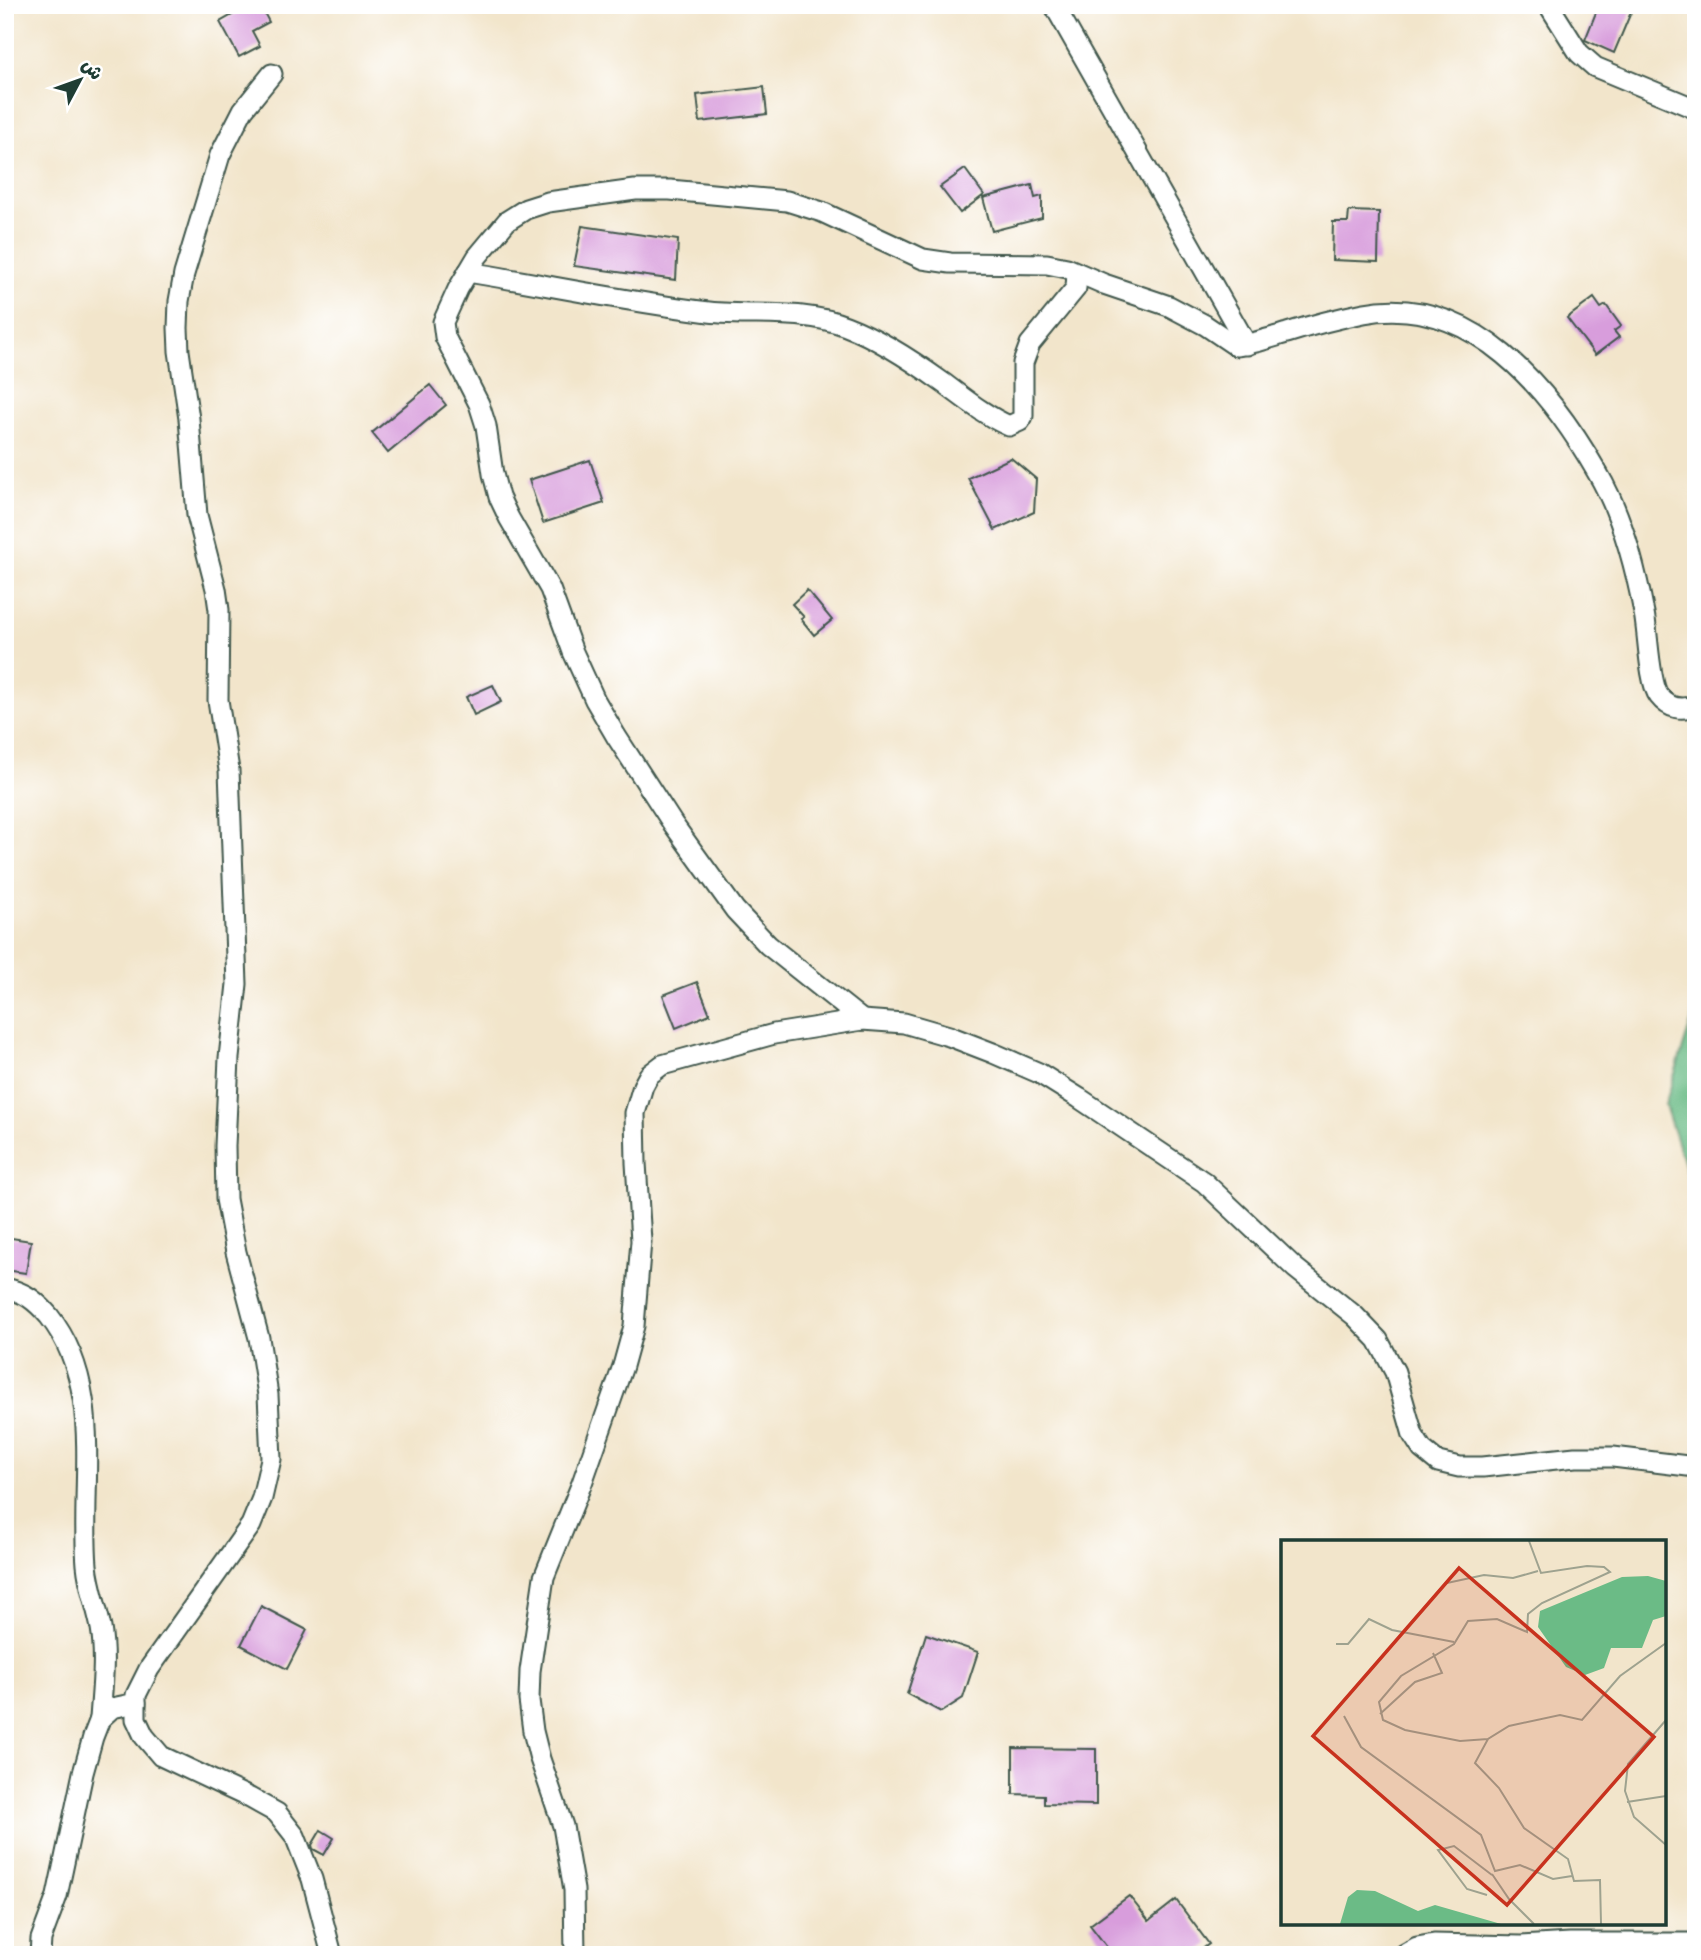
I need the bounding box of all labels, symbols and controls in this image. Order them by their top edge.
north arrow [46,46,116,116]
text: ش [76,53,109,85]
inset map [1281,1540,1666,1925]

